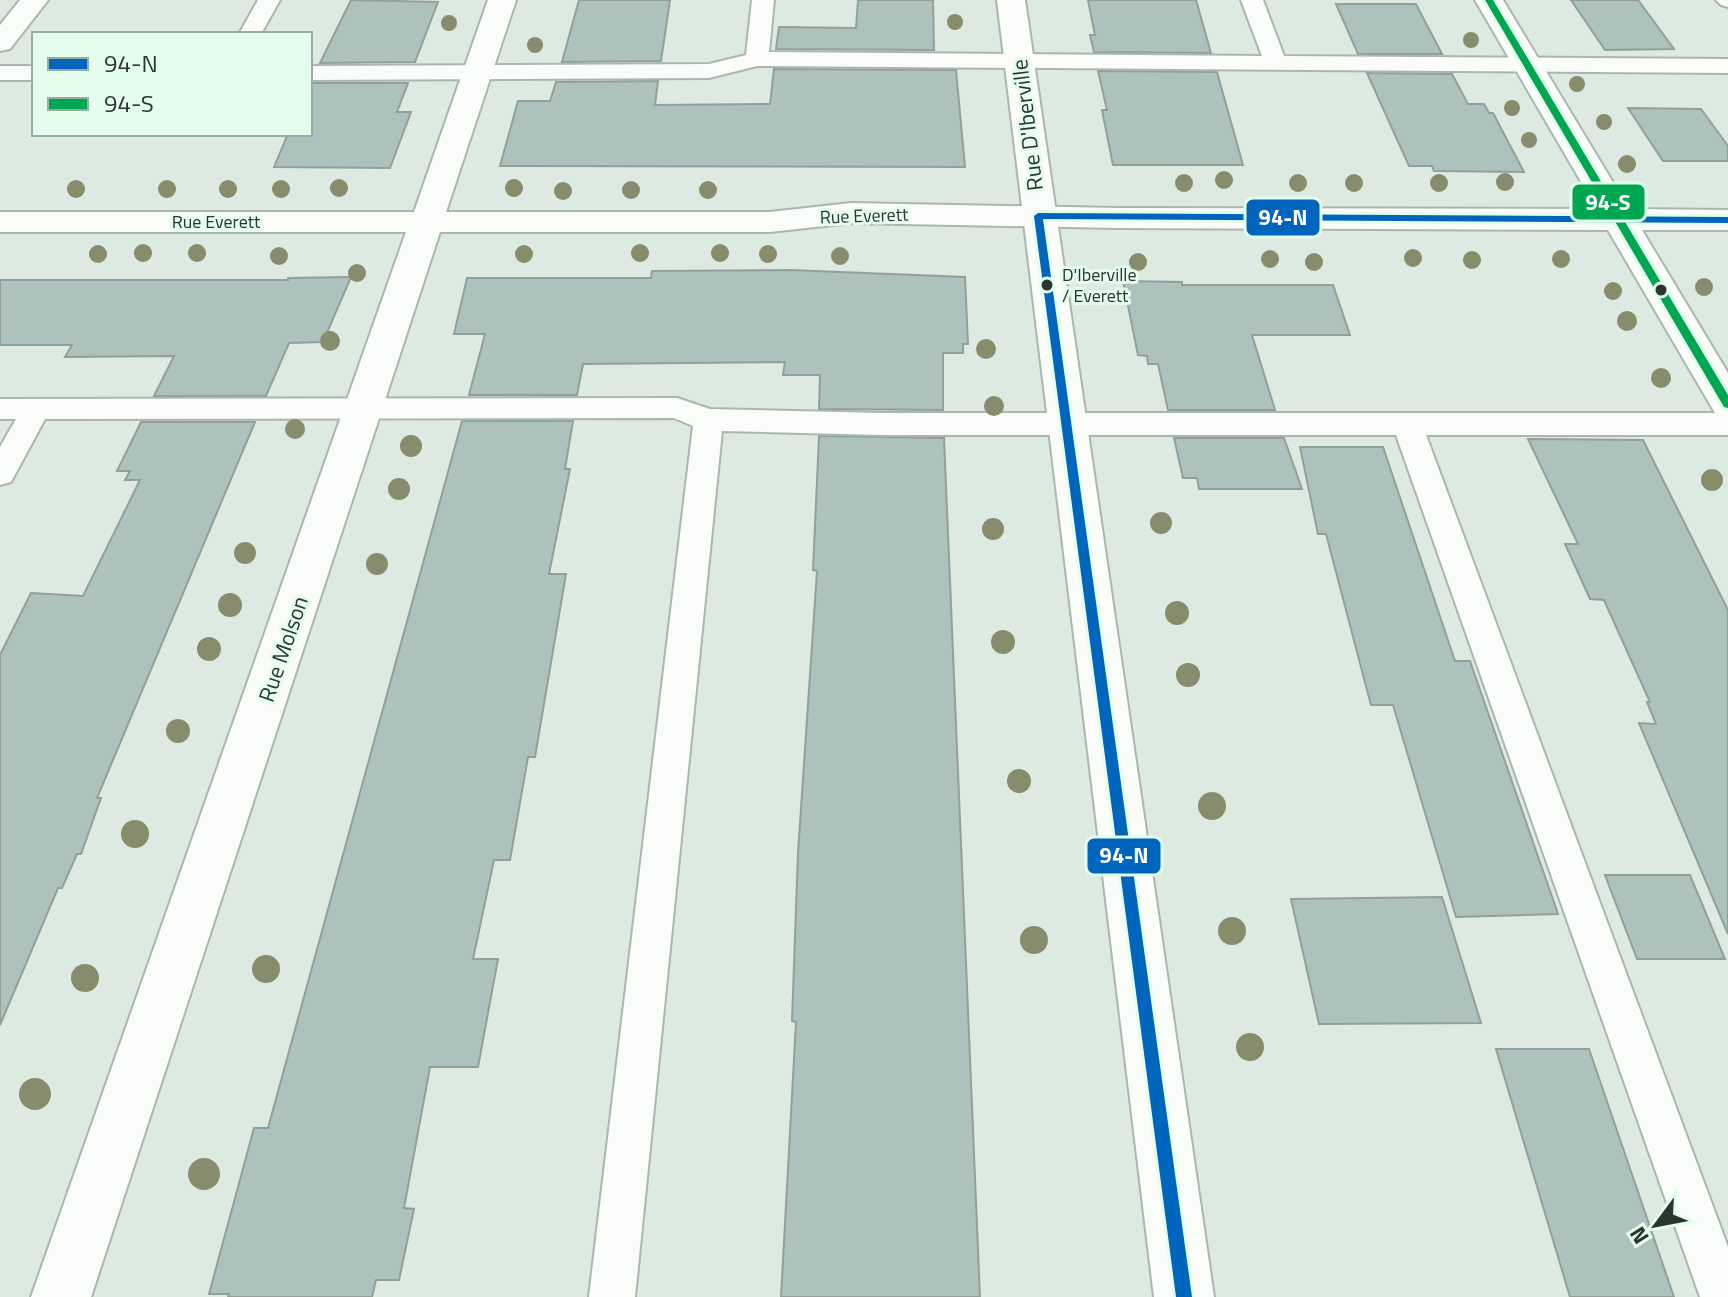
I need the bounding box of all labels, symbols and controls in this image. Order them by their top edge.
legend [32,32,312,136]
text: 94-N [104,45,158,81]
street label: Rue D'Iberville [1002,57,1052,193]
text: 94-S [104,85,154,121]
line badge: 94-S [1571,183,1646,221]
text: 94-S [1585,185,1631,219]
line badge: 94-N [1245,198,1321,237]
street label: Rue Everett [819,200,909,231]
text: 94-N [1259,200,1307,234]
street label: Rue Everett [172,208,261,235]
place label: D'Iberville / Everett [1062,261,1137,309]
marker: D'Iberville / Everett [1039,277,1055,293]
unlabelled marker [1653,282,1669,298]
street label: Rue Molson [249,592,317,706]
line badge: 94-N [1086,837,1162,875]
text: 94-N [1100,838,1148,872]
north arrow [1616,1185,1696,1265]
text: N [1621,1220,1657,1251]

